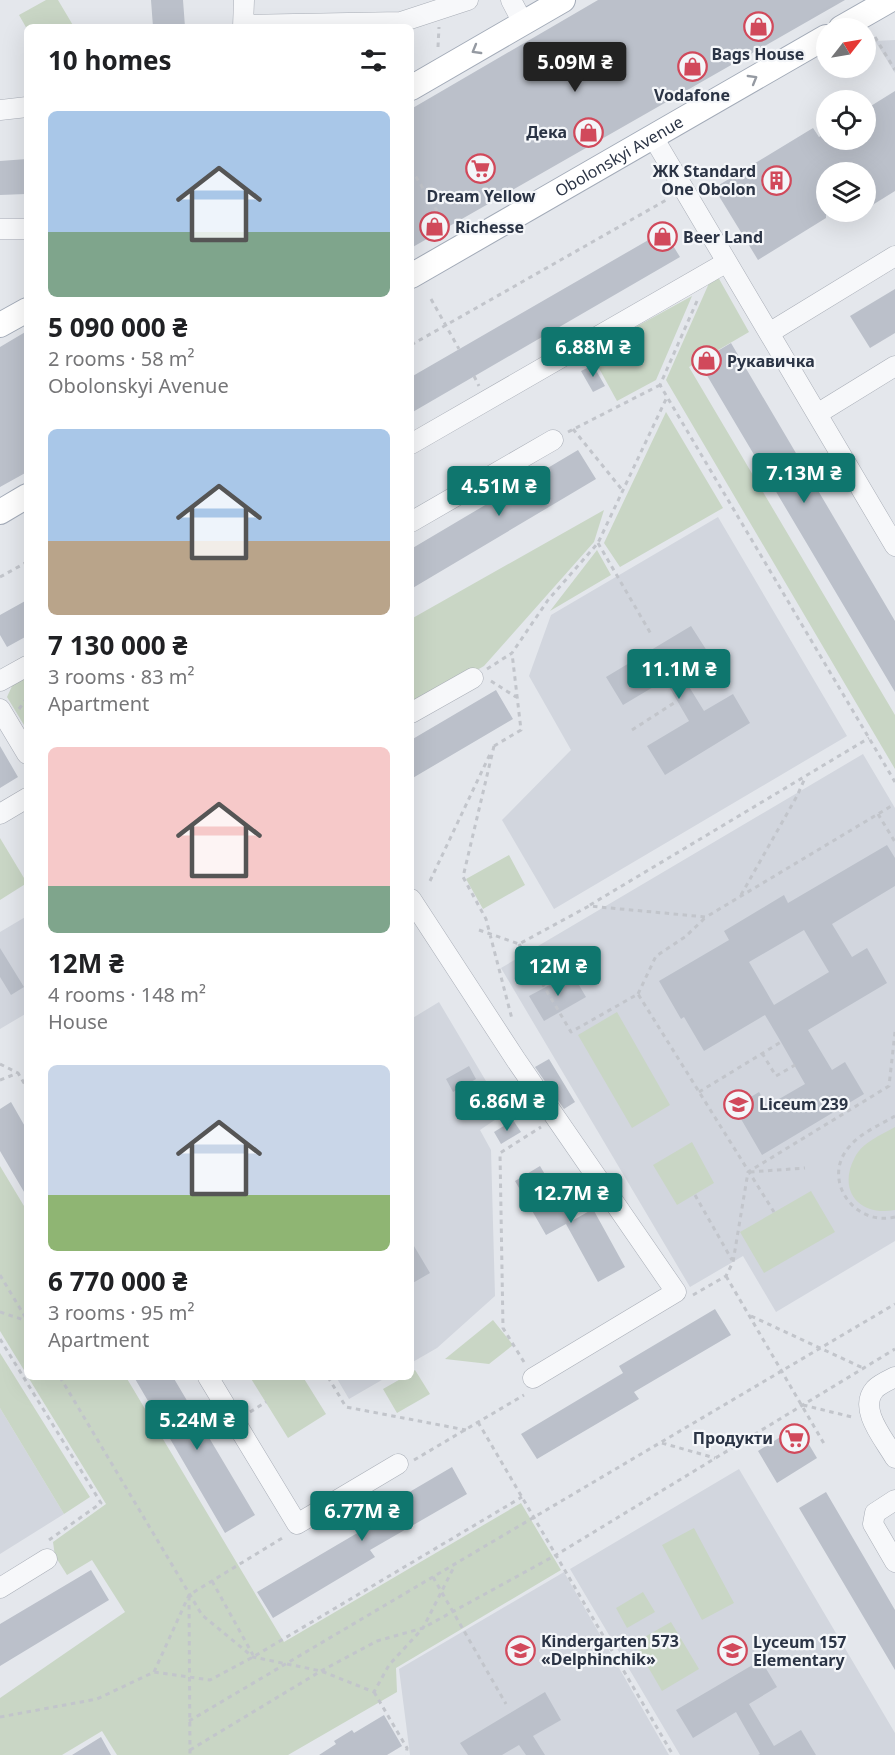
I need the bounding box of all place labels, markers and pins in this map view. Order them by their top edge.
shop icon: Bags House [742,10,774,42]
pin: 5.09M ₴ [520,42,630,93]
place label: Bags House [712,43,804,65]
shop icon: Vodafone [676,51,708,83]
place label: Vodafone [654,84,730,106]
shop icon: Дека [572,116,604,148]
place label: Дека [526,121,567,143]
supermarket icon: Dream Yellow [465,152,497,184]
place label: ЖК Standard One Obolon [652,160,756,200]
building icon: ЖК Standard One Obolon [761,164,793,196]
place label: Dream Yellow [426,185,536,207]
shop icon: Richesse [418,211,450,243]
place label: Richesse [455,216,524,238]
shop icon: Beer Land [646,221,678,253]
place label: Beer Land [683,226,763,248]
pin: 6.88M ₴ [538,327,648,378]
shop icon: Рукавичка [690,345,722,377]
place label: Рукавичка [727,350,815,372]
pin: 7.13M ₴ [749,453,859,504]
pin: 4.51M ₴ [444,466,554,517]
pin: 11.1M ₴ [624,649,734,700]
pin: 12M ₴ [516,946,600,997]
pin: 6.86M ₴ [452,1081,562,1132]
school or university icon: Liceum 239 [722,1088,754,1120]
place label: Liceum 239 [759,1093,848,1115]
pin: 12.7M ₴ [516,1173,626,1224]
pin: 5.24M ₴ [142,1400,252,1451]
supermarket icon: Продукти [778,1422,810,1454]
place label: Продукти [693,1427,773,1449]
pin: 6.77M ₴ [307,1491,417,1542]
place label: Kindergarten 573 «Delphinchik» [541,1630,679,1670]
place label: Lyceum 157 Elementary [753,1631,847,1671]
school or university icon: Kindergarten 573 «Delphinchik» [504,1634,536,1666]
school or university icon: Lyceum 157 Elementary [716,1635,748,1667]

